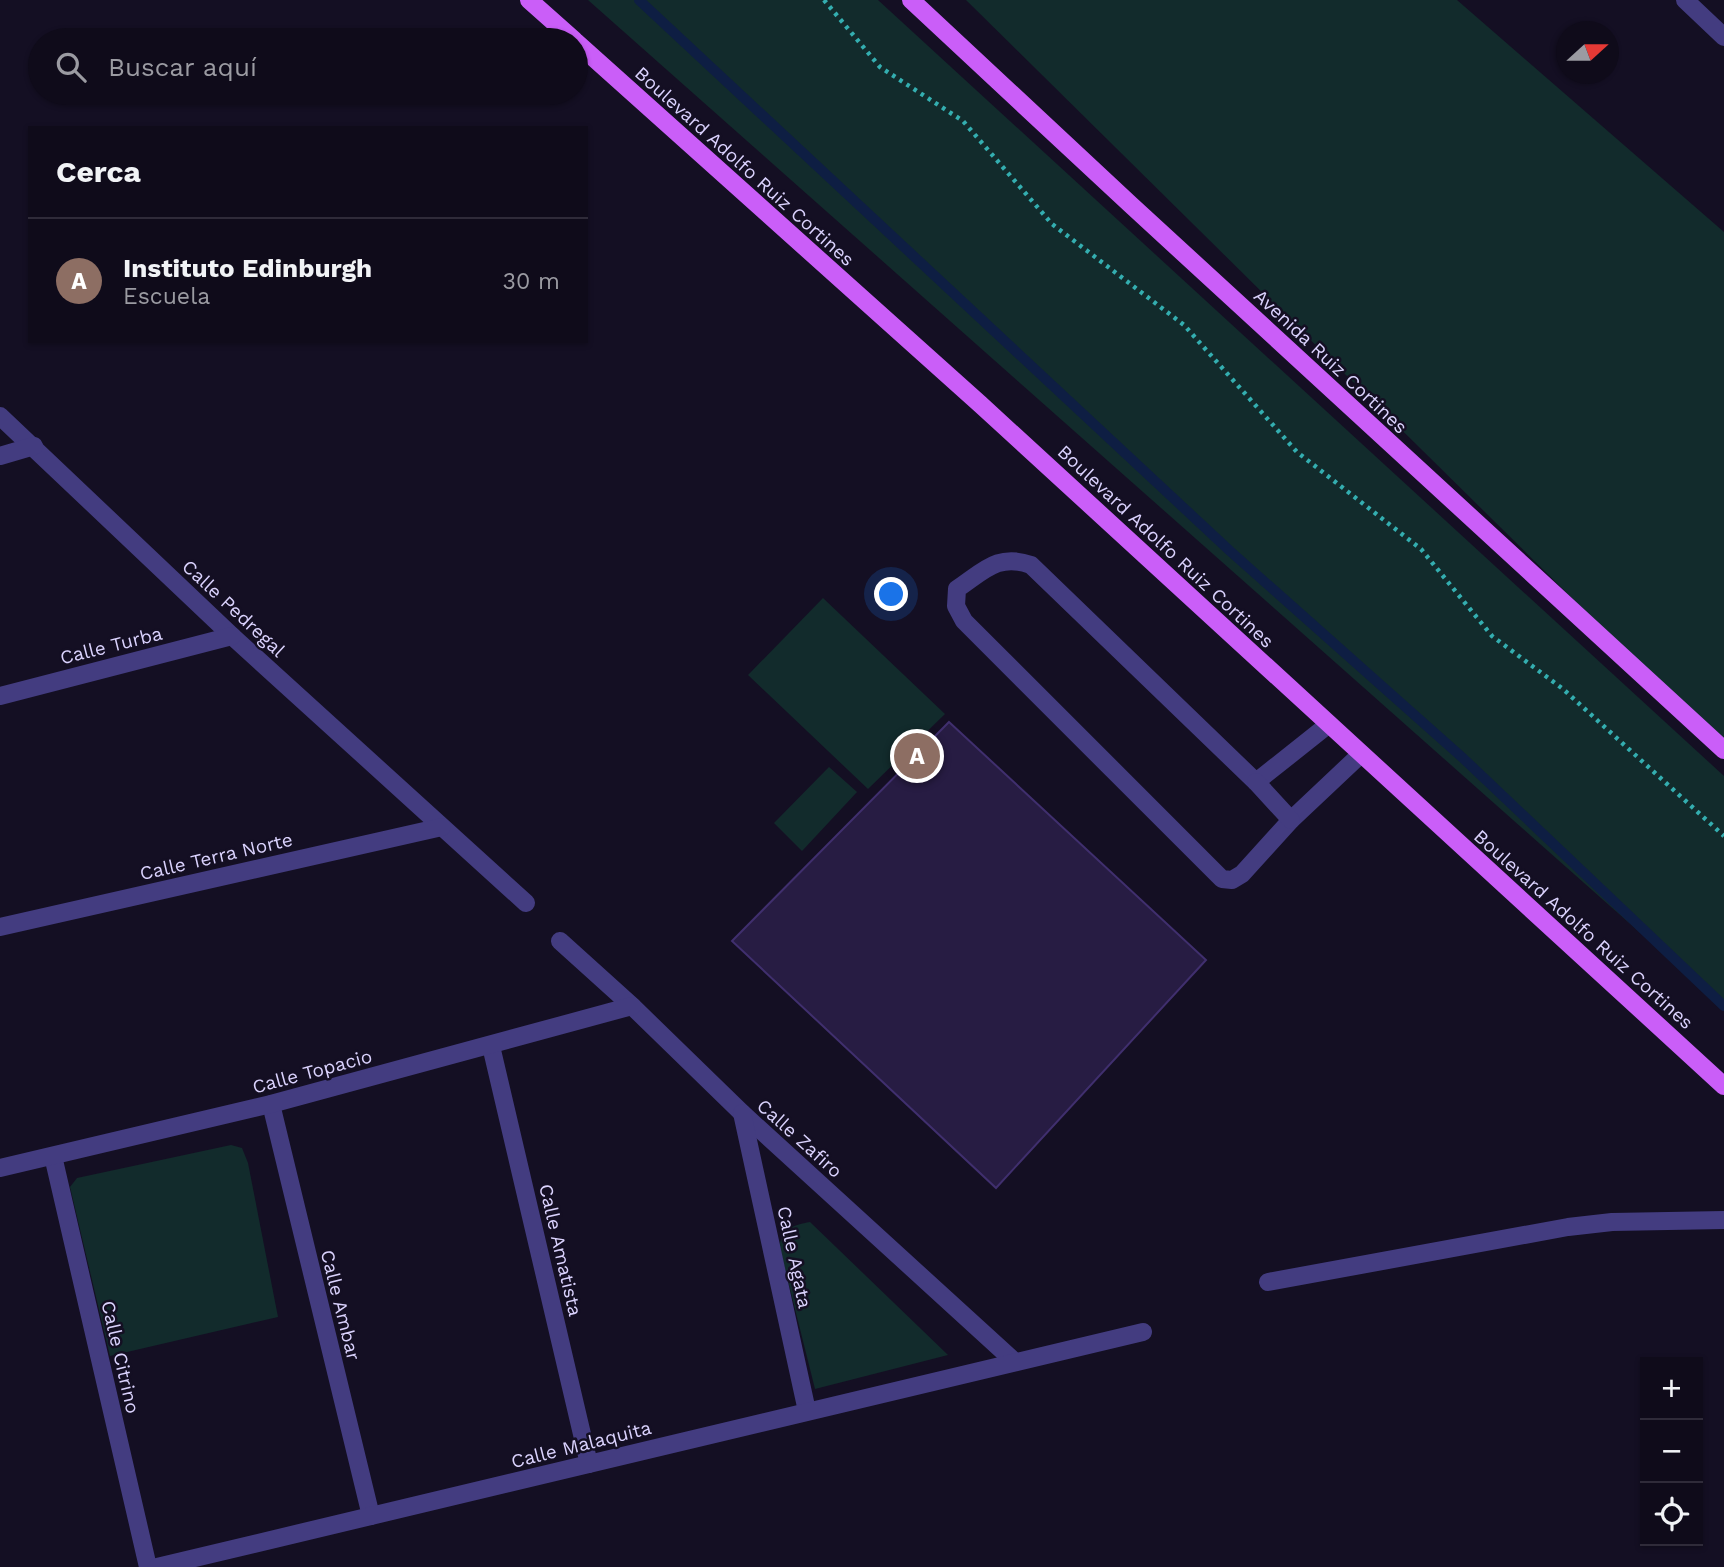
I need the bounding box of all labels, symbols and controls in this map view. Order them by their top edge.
north arrow [1556,21,1619,84]
search box [28,28,588,105]
icon: search [52,48,90,86]
text: Buscar aquí [108,52,257,82]
street label: Boulevard Adolfo Ruiz Cortines [630,62,859,271]
text: Cerca [56,154,141,189]
text: Instituto Edinburgh [123,253,372,283]
text: A [71,268,87,295]
text: 30 m [503,268,560,295]
text: Escuela [123,283,210,310]
street label: Avenida Ruiz Cortines [1249,284,1412,438]
street label: Boulevard Adolfo Ruiz Cortines [1053,440,1279,653]
street label: Calle Pedregal [177,555,290,662]
your location [874,577,908,611]
street label: Calle Turba [58,622,165,669]
pin: A [894,730,940,782]
street label: Boulevard Adolfo Ruiz Cortines [1469,825,1698,1034]
street label: Calle Terra Norte [138,828,295,885]
street label: Calle Topacio [250,1044,374,1098]
street label: Calle Zafiro [752,1094,847,1183]
street label: Calle Amatista [534,1182,587,1319]
street label: Calle Agata [772,1204,817,1311]
street label: Calle Ambar [316,1247,365,1363]
street label: Calle Citrino [96,1299,145,1416]
map controls [1640,1357,1703,1546]
button: + [1640,1357,1703,1420]
street label: Calle Malaquita [509,1416,654,1473]
button: − [1640,1420,1703,1483]
button: locate [1640,1483,1703,1546]

